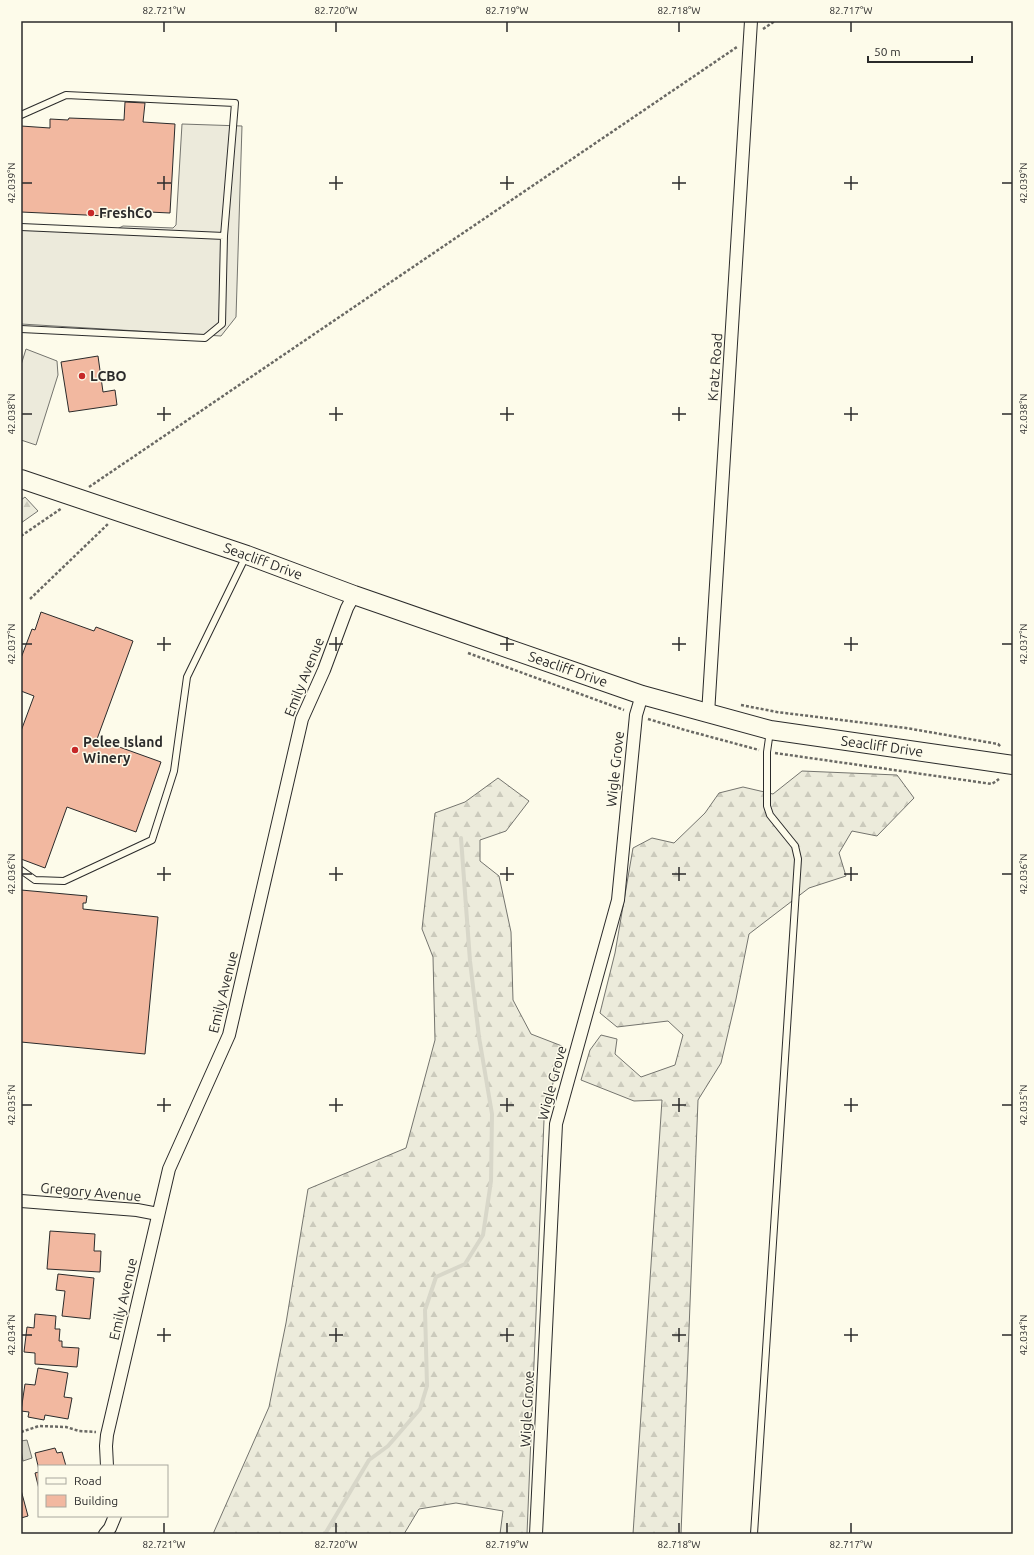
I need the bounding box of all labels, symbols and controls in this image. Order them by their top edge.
text: 82.721°W [142,5,186,16]
text: 82.720°W [314,5,358,16]
text: 82.719°W [485,5,529,16]
text: 82.718°W [657,5,701,16]
text: 82.717°W [829,5,873,16]
scale bar [868,38,972,64]
text: 50 m [874,45,901,58]
text: 42.039°N [6,162,17,204]
text: 42.039°N [1018,162,1029,204]
place label: FreshCo [99,205,152,221]
marker: FreshCo [86,208,96,218]
street label: Kratz Road [705,332,725,402]
place label: LCBO [90,368,127,384]
marker: LCBO [77,371,87,381]
text: 42.038°N [6,393,17,435]
text: 42.038°N [1018,393,1029,435]
street label: Seacliff Drive [221,539,305,583]
text: 42.037°N [6,623,17,665]
text: 42.037°N [1018,623,1029,665]
street label: Emily Avenue [281,635,327,719]
street label: Seacliff Drive [526,648,610,690]
street label: Wigle Grove [603,730,627,808]
street label: Seacliff Drive [840,732,924,760]
place label: Pelee Island Winery [83,734,163,766]
marker: Pelee Island Winery [70,745,80,755]
text: 42.036°N [6,853,17,895]
text: 42.036°N [1018,853,1029,895]
street label: Emily Avenue [205,949,241,1035]
street label: Wigle Grove [534,1044,570,1122]
text: 42.035°N [6,1084,17,1126]
text: 42.035°N [1018,1084,1029,1126]
street label: Gregory Avenue [40,1180,142,1204]
street label: Emily Avenue [106,1256,140,1342]
text: 42.034°N [6,1314,17,1356]
text: 42.034°N [1018,1314,1029,1356]
street label: Wigle Grove [517,1370,537,1448]
legend [38,1465,168,1517]
text: Road [74,1474,102,1487]
text: Building [74,1494,118,1507]
text: 82.721°W [142,1539,186,1550]
text: 82.720°W [314,1539,358,1550]
text: 82.719°W [485,1539,529,1550]
text: 82.718°W [657,1539,701,1550]
text: 82.717°W [829,1539,873,1550]

